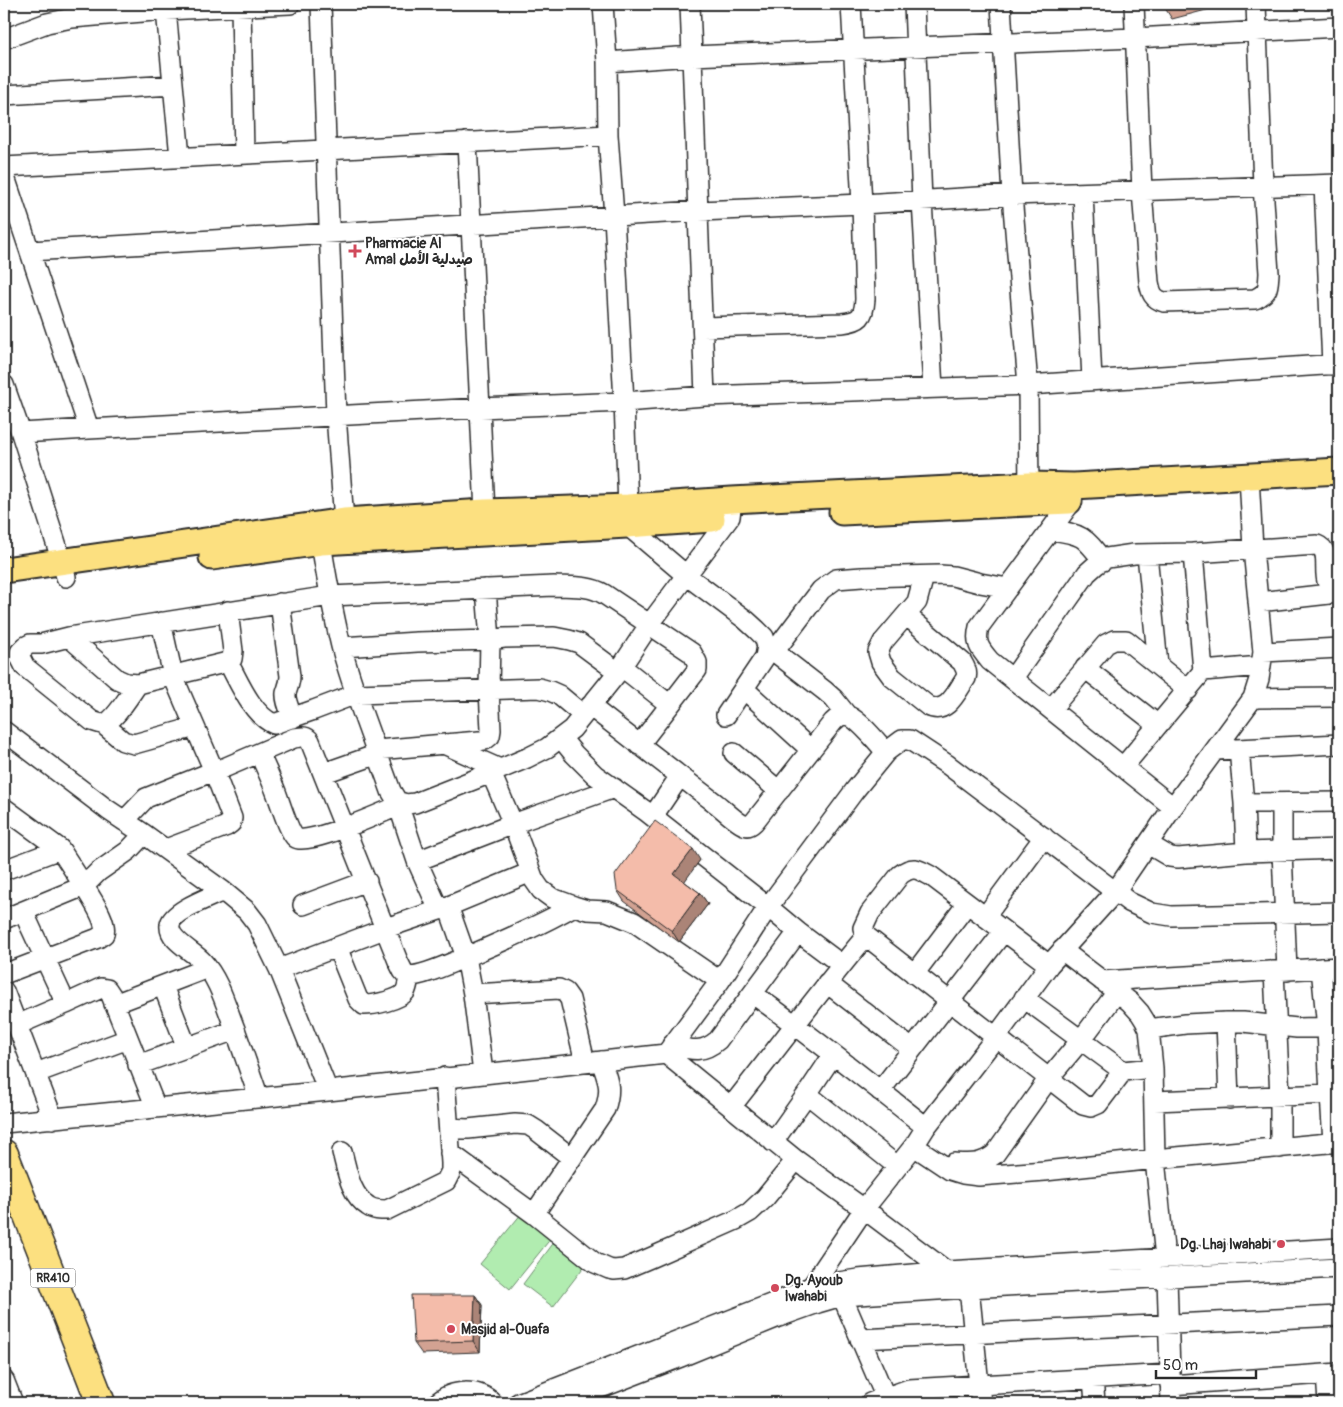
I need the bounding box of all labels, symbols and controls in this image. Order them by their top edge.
place label: Pharmacie Al Amal صيدلية الأمل [365,235,473,268]
marker: Pharmacie Al Amal صيدلية الأمل [349,245,361,257]
place label: Dg. Lhaj lwahabi [1180,1236,1272,1253]
marker: Dg. Lhaj lwahabi [1275,1238,1287,1250]
road number: RR410 [30,1268,76,1288]
place label: Dg. Ayoub lwahabi [785,1272,843,1305]
marker: Dg. Ayoub lwahabi [769,1282,781,1294]
place label: Masjid al-Ouafa [461,1321,550,1338]
marker: Masjid al-Ouafa [445,1323,457,1335]
scale bar [1156,1347,1256,1379]
text: 50 m [1163,1356,1198,1375]

